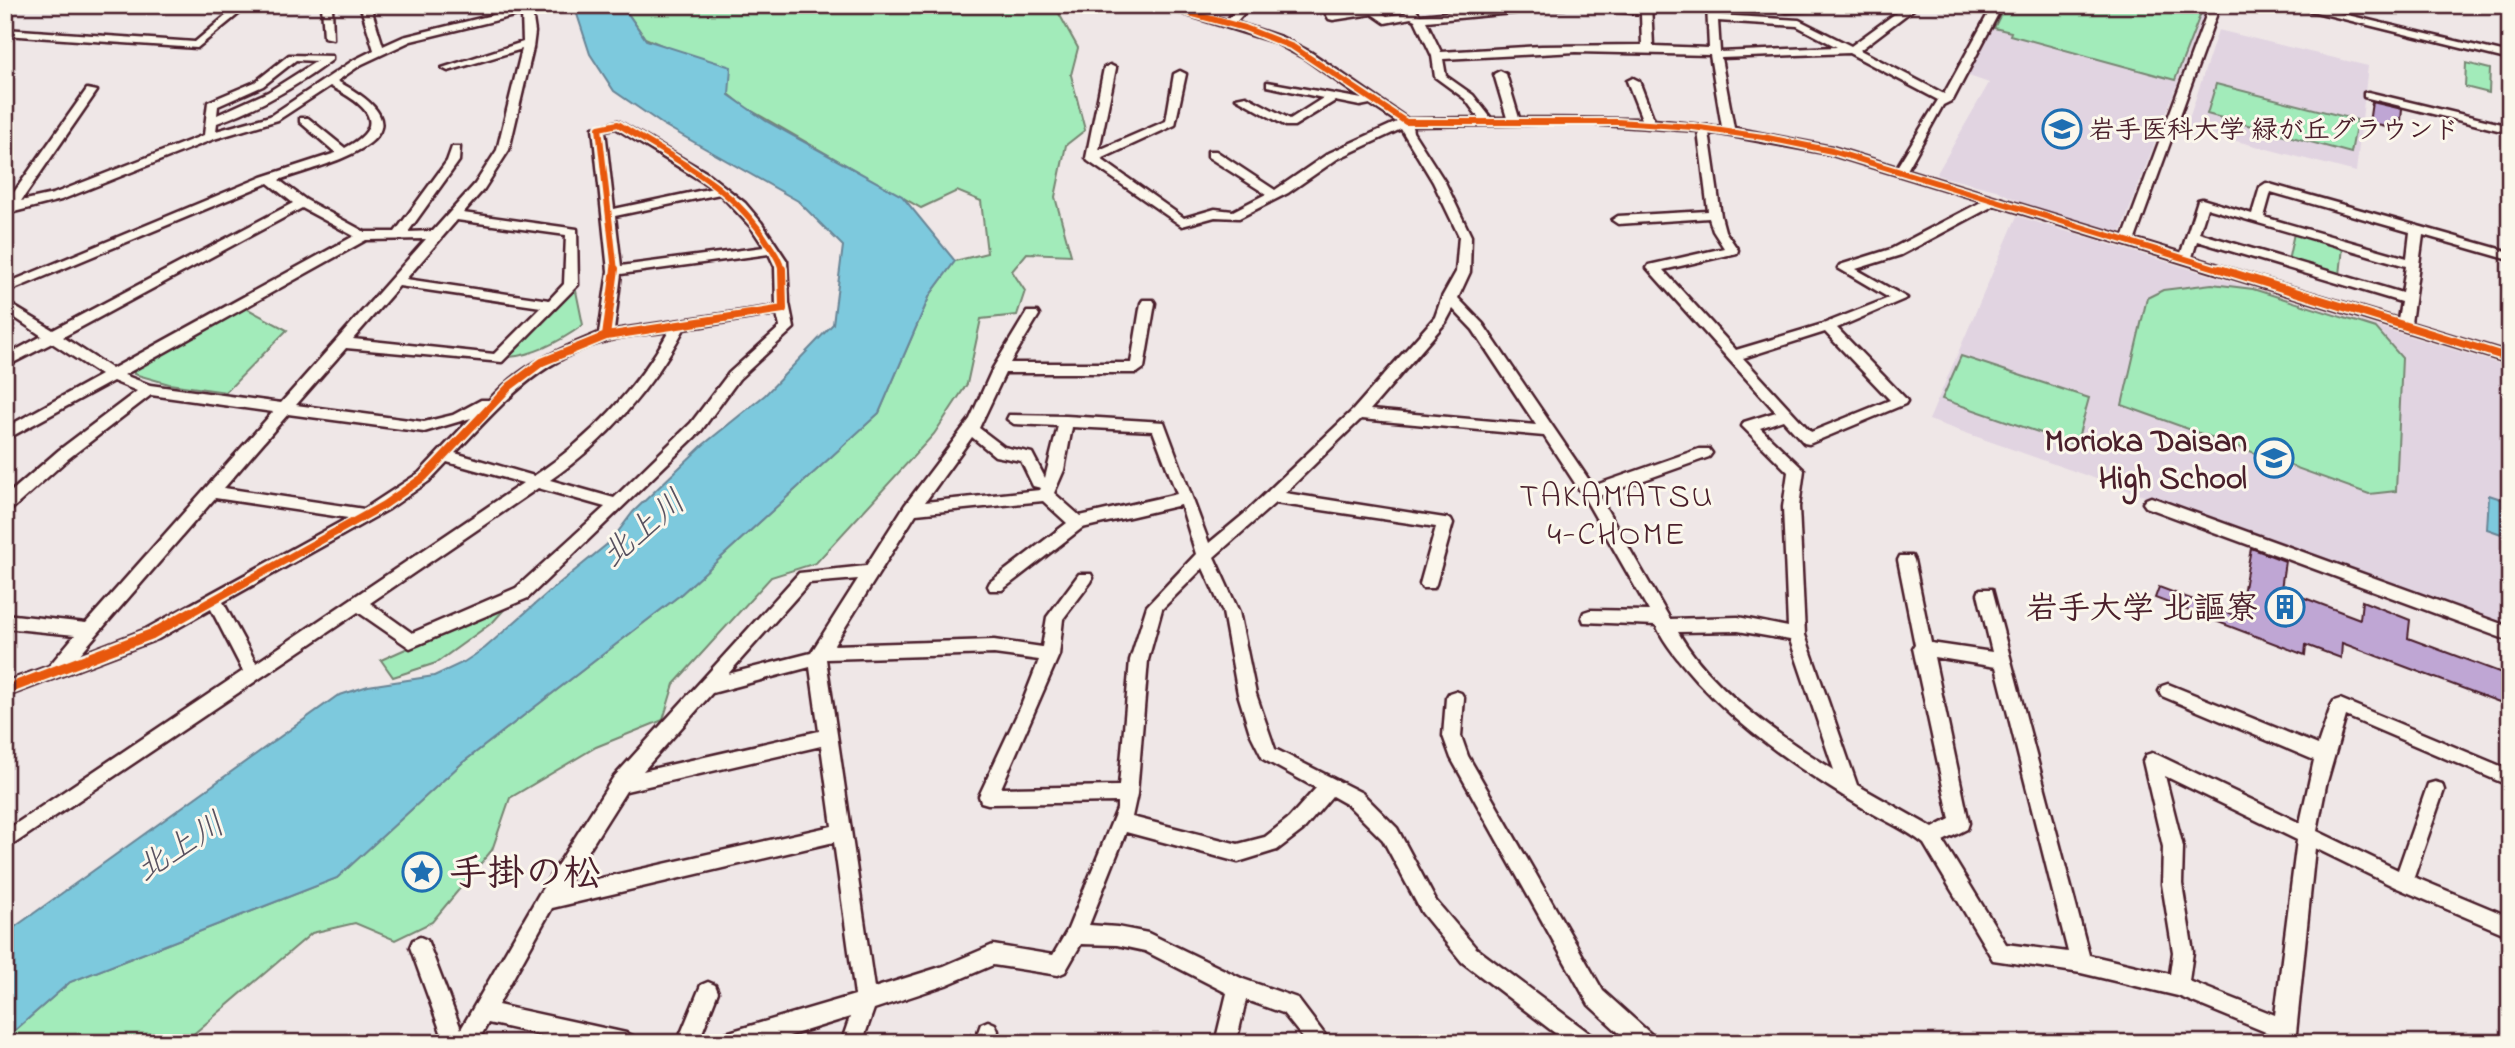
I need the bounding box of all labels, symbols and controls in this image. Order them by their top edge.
school or university icon: 岩手医科大学 緑が丘グラウンド [2041,108,2083,150]
place label: 岩手医科大学 緑が丘グラウンド [2089,113,2460,151]
place label: Morioka Daisan High School [2044,420,2247,505]
school or university icon: Morioka Daisan High School [2253,437,2295,479]
district label: TAKAMATSU 4-CHOME [1520,474,1714,560]
water label: 北上川 [591,480,698,580]
building icon: 岩手大学 北謳寮 [2264,586,2306,628]
place label: 岩手大学 北謳寮 [2026,587,2258,634]
water label: 北上川 [126,802,236,895]
place label: 手掛の松 [449,848,601,904]
place icon: 手掛の松 [401,851,443,893]

